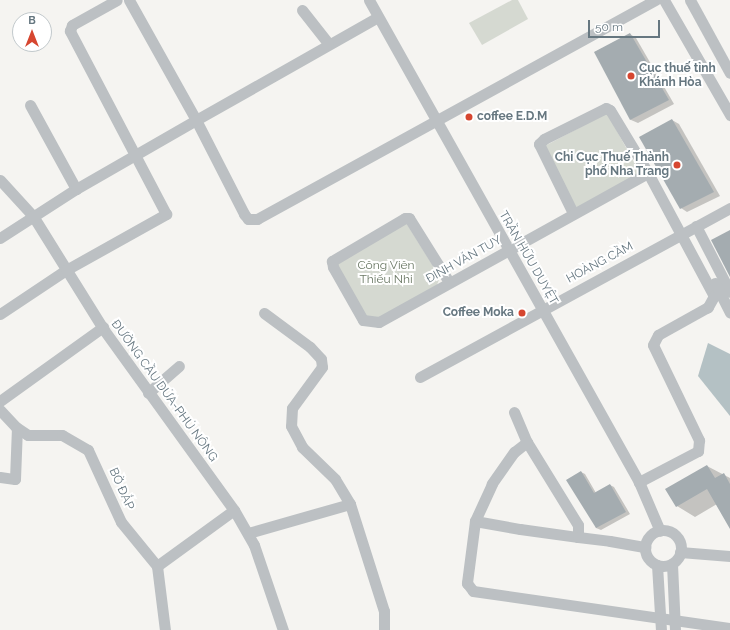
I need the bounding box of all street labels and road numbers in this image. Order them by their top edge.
street label: TRẦN HỮU DUYỆT [495,209,561,307]
street label: ĐINH VĂN TUY [423,233,505,287]
street label: HOÀNG CẦM [564,239,636,287]
street label: ĐƯỜNG CẦU DỨA-PHÚ NÔNG [108,317,220,465]
street label: BỜ ĐẮP [105,466,137,512]

